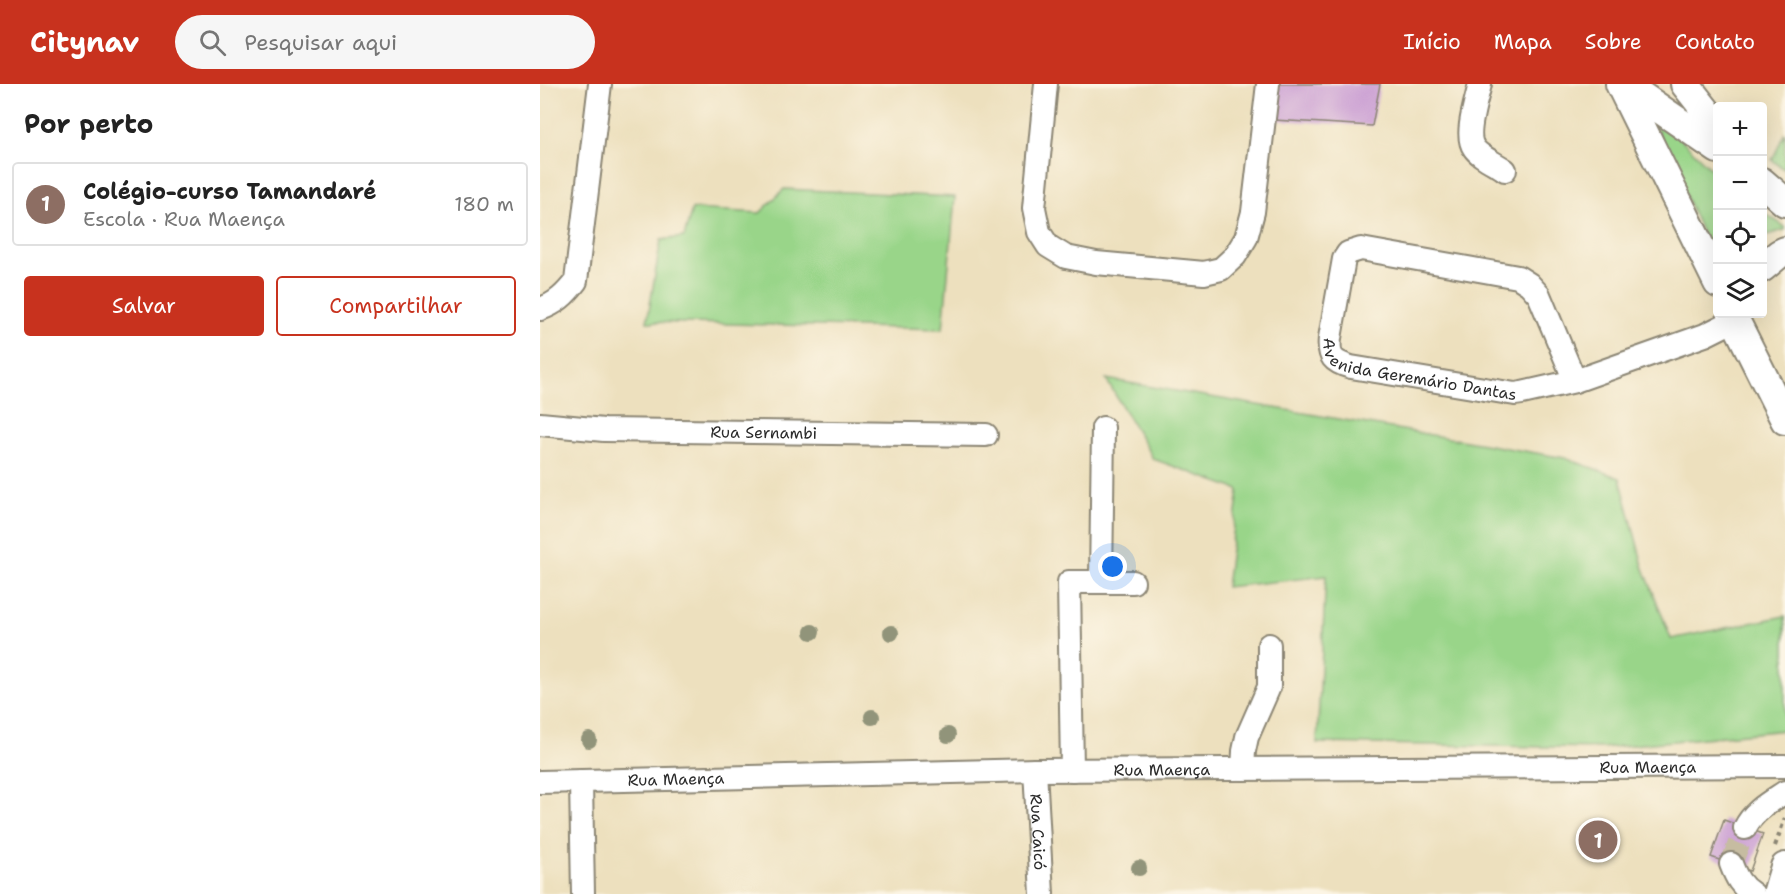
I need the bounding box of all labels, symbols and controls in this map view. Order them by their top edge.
search box [175,15,595,69]
text: Citynav [30,23,139,61]
icon: search [196,26,229,59]
text: Pesquisar aqui [244,28,397,57]
text: Início [1403,28,1461,56]
text: Mapa [1494,28,1552,56]
text: Sobre [1585,28,1642,56]
text: Contato [1675,28,1755,56]
map controls [1713,102,1767,318]
button: + [1713,102,1767,156]
text: Por perto [24,106,153,141]
button: − [1713,156,1767,210]
text: Colégio-curso Tamandaré [83,177,376,206]
text: 1 [41,191,50,217]
text: 180 m [454,191,514,217]
text: Escola · Rua Maença [83,206,285,232]
button: locate [1713,210,1767,264]
button: layers [1713,264,1767,318]
button: Salvar [24,276,264,336]
button: Compartilhar [276,276,516,336]
street label: Avenida Geremário Dantas [1319,338,1518,405]
street label: Rua Sernambi [710,421,817,443]
your location [1098,552,1127,581]
street label: Rua Maença [1599,756,1696,777]
street label: Rua Maença [1113,759,1210,780]
street label: Rua Maença [627,767,725,790]
street label: Rua Caicó [1026,793,1051,871]
pin: 1 [1578,818,1618,862]

